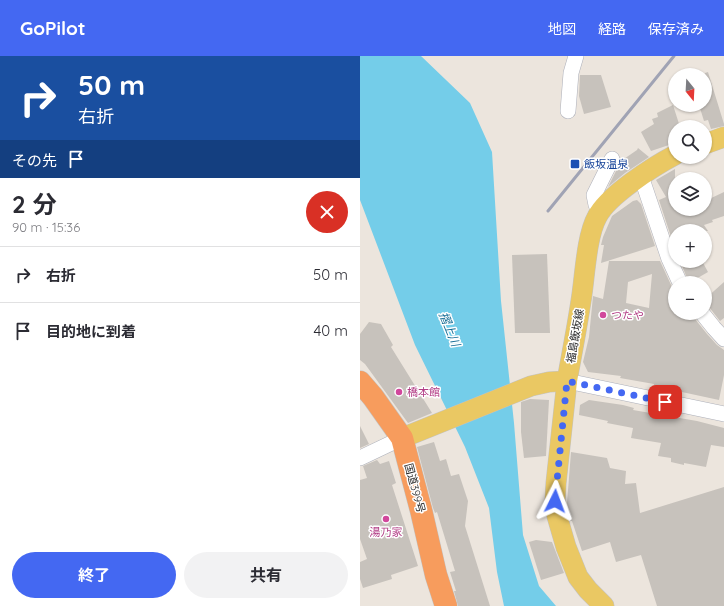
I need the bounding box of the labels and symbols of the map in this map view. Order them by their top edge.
north arrow [668,68,712,112]
place label: 飯坂温泉 [584,157,629,171]
marker: 飯坂温泉 [569,158,581,170]
street label: 福島飯坂線 [563,308,587,364]
place label: つたや [611,308,644,322]
water label: 摺上川 [436,309,464,350]
marker: つたや [598,310,608,320]
place label: 橋本館 [407,385,440,399]
pin [648,385,682,419]
marker: 橋本館 [394,387,404,397]
street label: 国道399号 [402,462,428,514]
position arrow [534,480,576,522]
marker: 湯乃家 [381,514,391,524]
place label: 湯乃家 [370,525,403,539]

